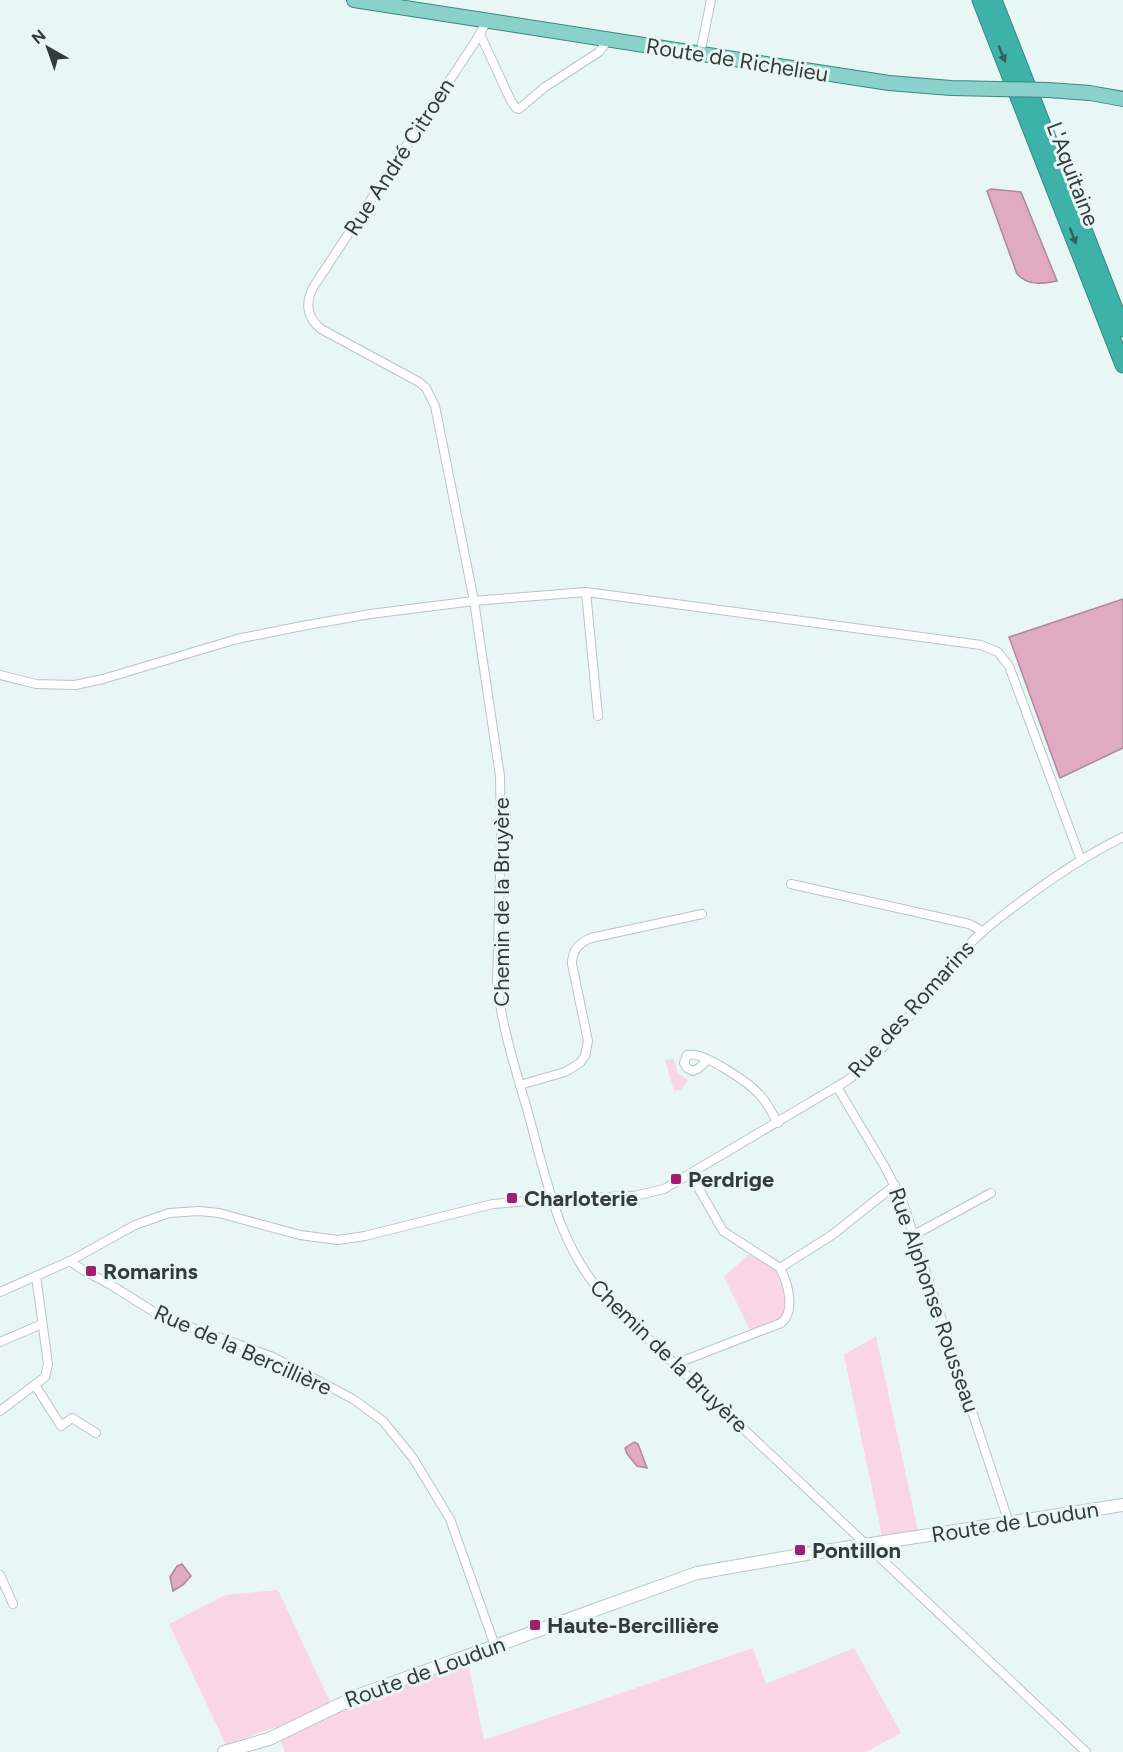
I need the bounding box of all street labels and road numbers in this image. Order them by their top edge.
street label: Route de Richelieu [644,32,830,88]
street label: Rue André Citroen [338,73,460,241]
street label: L'Aquitaine [1041,118,1105,230]
street label: Chemin de la Bruyère [488,797,515,1007]
street label: Rue des Romarins [842,935,980,1083]
street label: Rue Alphonse Rousseau [883,1184,985,1416]
street label: Chemin de la Bruyère [584,1274,754,1438]
street label: Rue de la Bercillière [150,1299,336,1401]
street label: Route de Loudun [930,1495,1100,1549]
street label: Route de Loudun [341,1630,509,1714]

